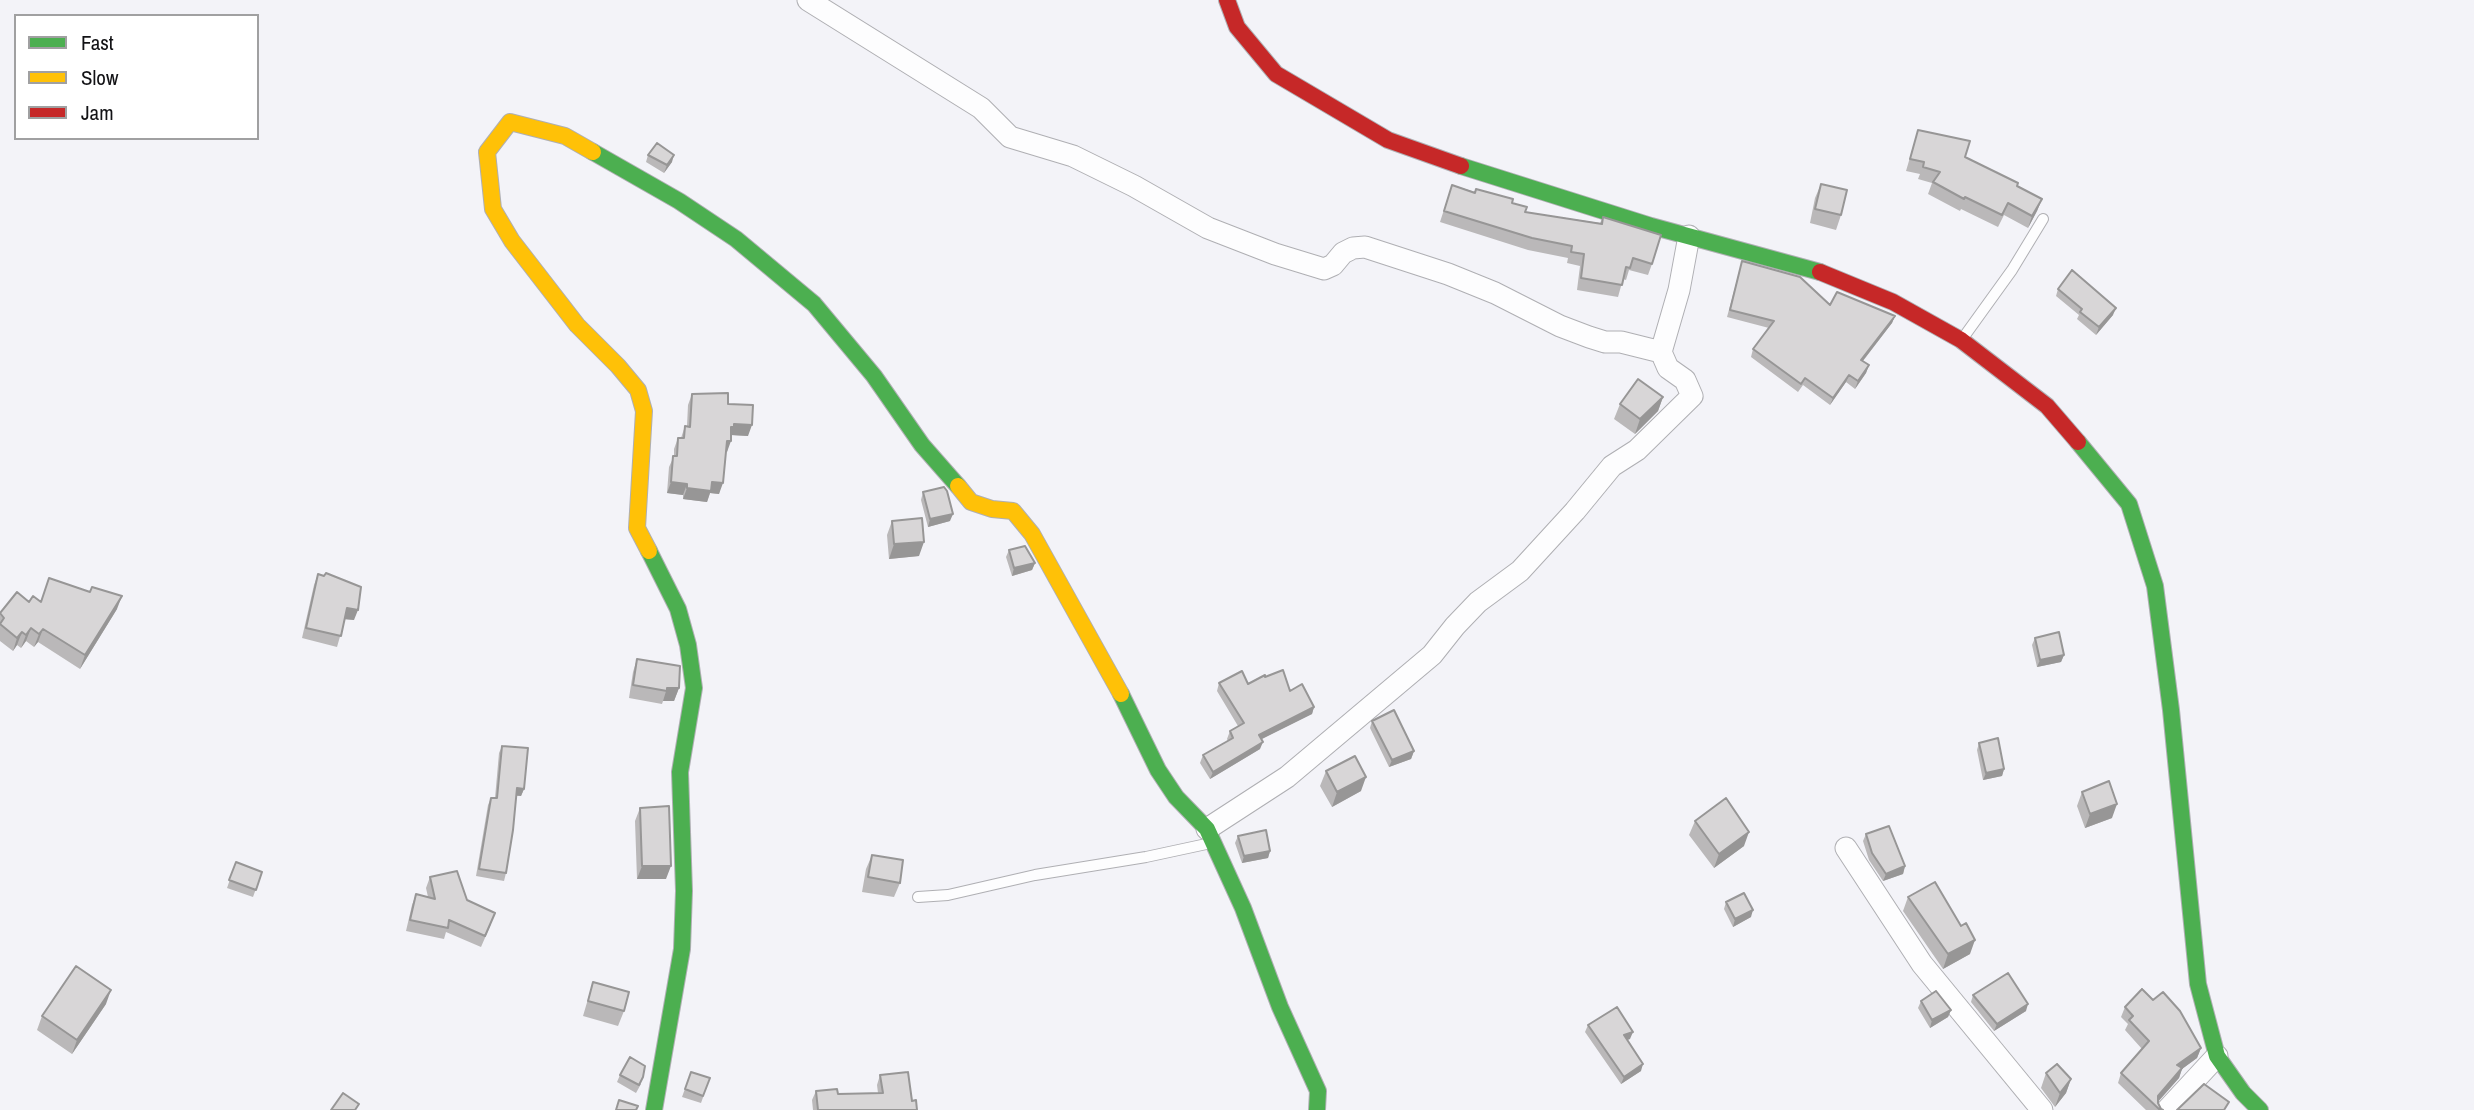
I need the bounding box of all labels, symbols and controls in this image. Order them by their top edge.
legend [14,14,259,140]
text: Fast [81,28,114,57]
text: Slow [81,63,118,92]
text: Jam [81,98,114,127]

